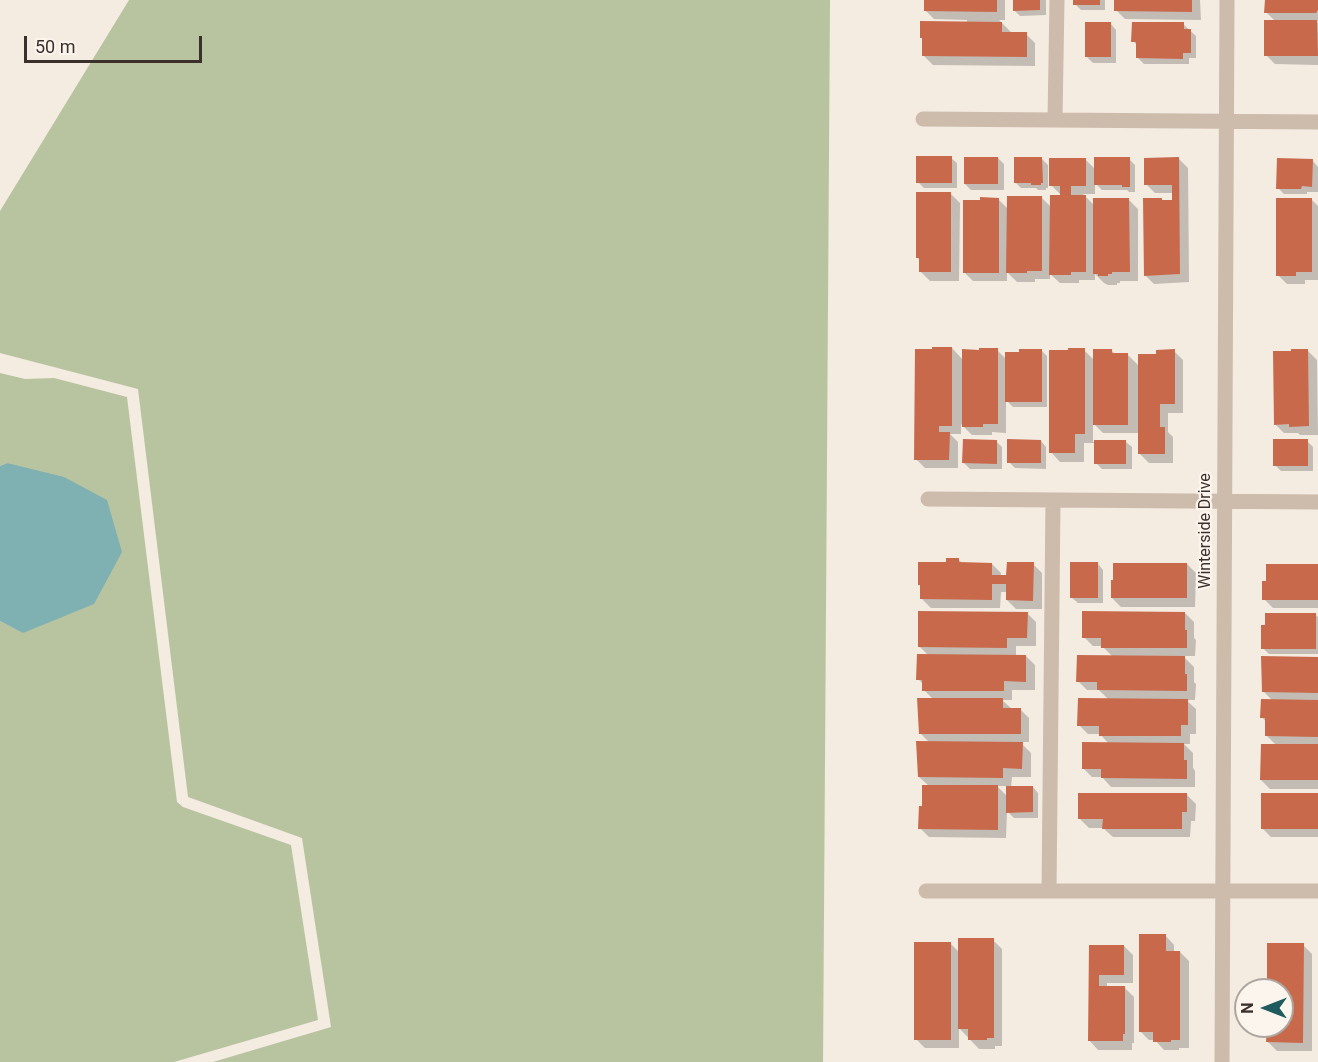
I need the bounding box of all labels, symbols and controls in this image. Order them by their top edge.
scale bar [27,24,206,62]
text: 50 m [35,36,75,57]
street label: Winterside Drive [1196,473,1216,589]
north arrow [1234,978,1294,1038]
text: N [1238,1002,1257,1014]

